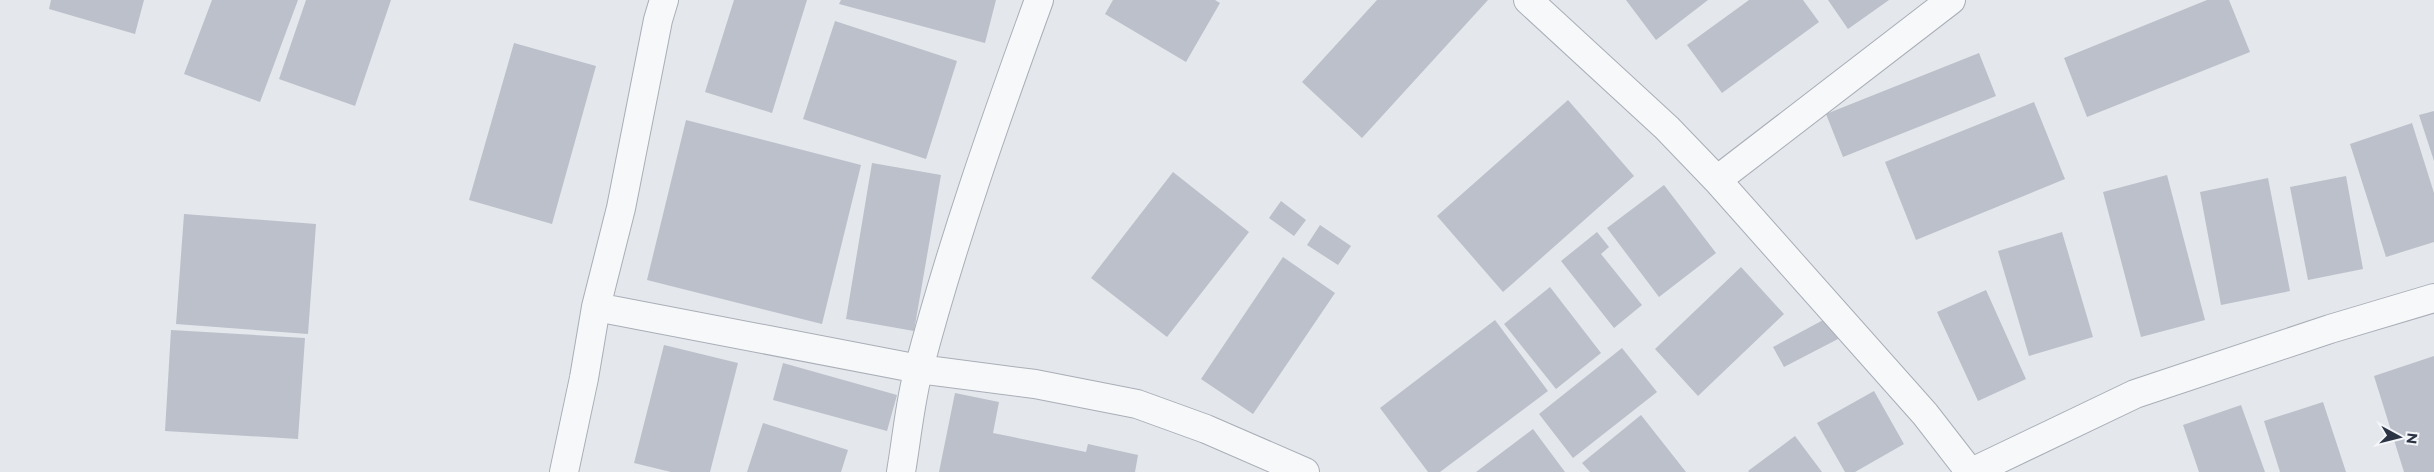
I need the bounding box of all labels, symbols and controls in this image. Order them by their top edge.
north arrow [2374,412,2424,462]
text: N [2402,432,2422,445]

